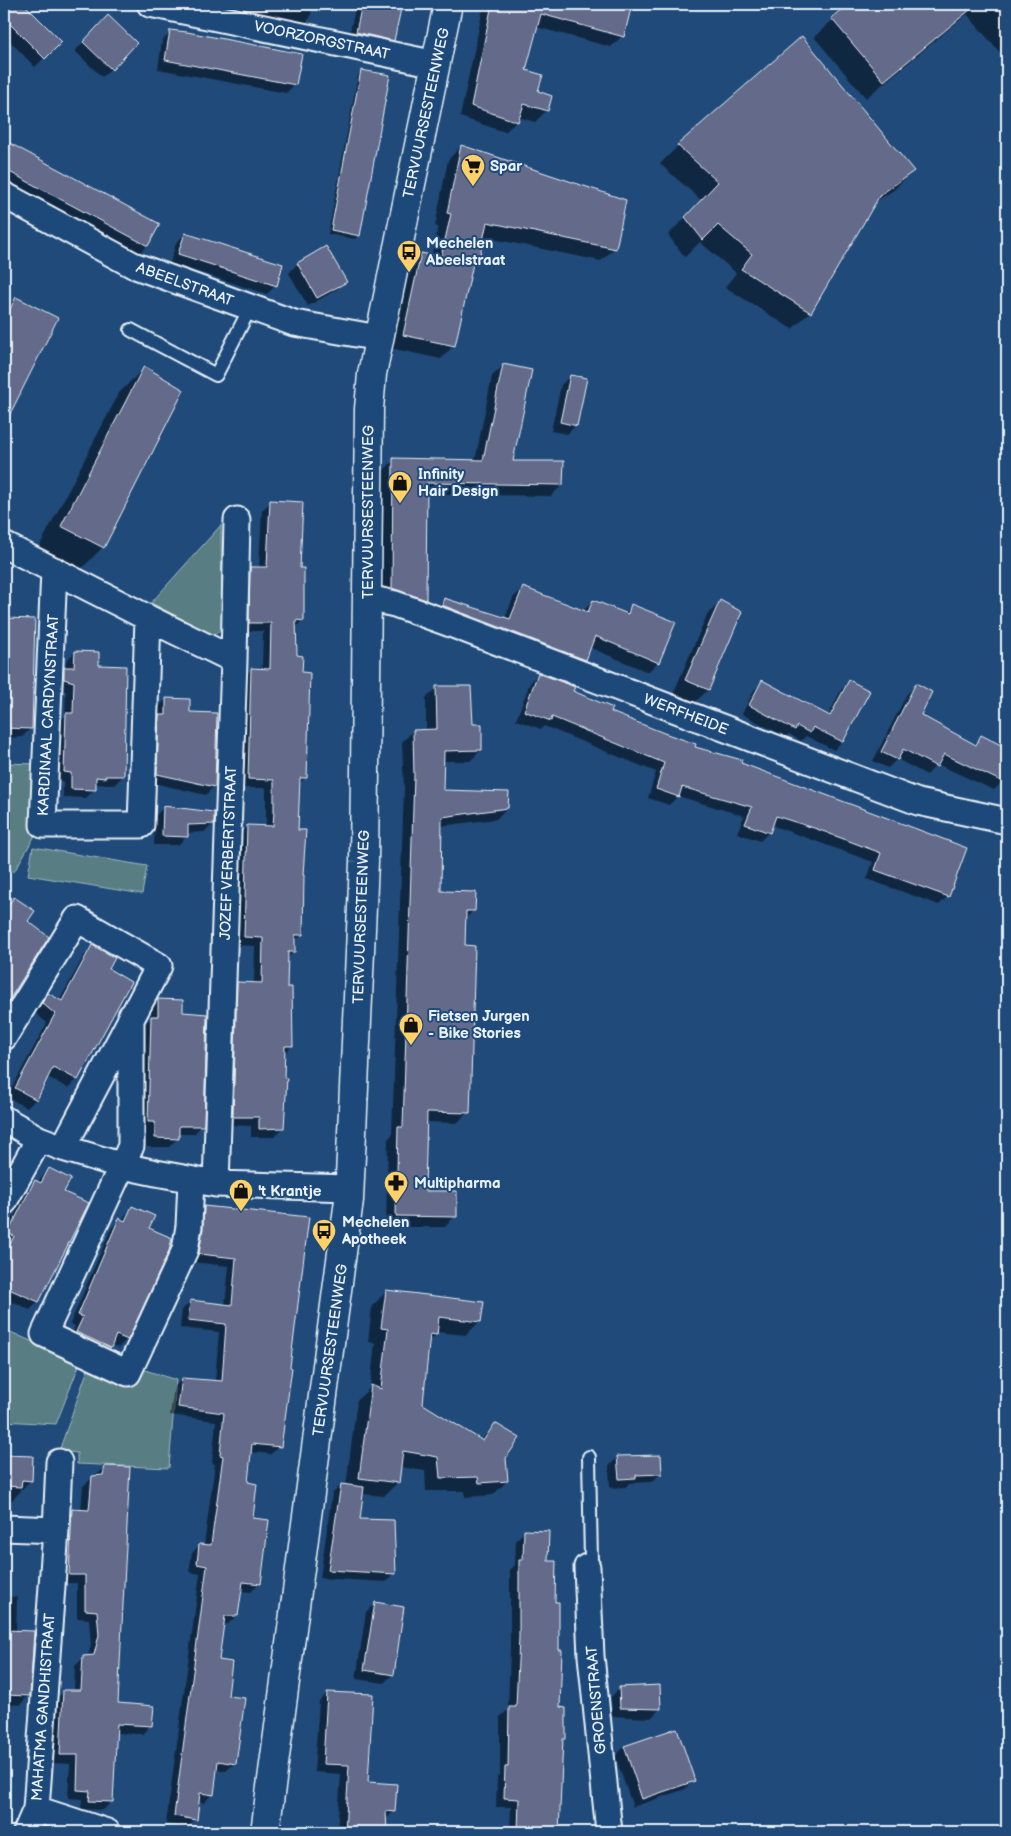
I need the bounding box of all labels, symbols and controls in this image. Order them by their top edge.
street label: VOORZORGSTRAAT [252,17,392,64]
street label: TERVUURSESTEENWEG [399,26,454,200]
supermarket icon: Spar [460,153,486,187]
place label: Spar [490,157,523,176]
place label: Mechelen Abeelstraat [425,234,505,270]
bus stop icon: Mechelen Abeelstraat [396,239,422,273]
street label: ABEELSTRAAT [134,258,236,311]
street label: TERVUURSESTEENWEG [359,425,378,599]
place label: Infinity Hair Design [418,465,498,501]
shop icon: Infinity Hair Design [387,470,413,504]
street label: KARDINAAL CARDYNSTRAAT [34,613,63,817]
street label: WERFHEIDE [641,690,731,739]
street label: JOZEF VERBERTSTRAAT [216,766,241,940]
street label: TERVUURSESTEENWEG [349,830,374,1004]
place label: Fietsen Jurgen - Bike Stories [428,1007,530,1043]
shop icon: Fietsen Jurgen - Bike Stories [398,1012,424,1046]
pharmacy icon: Multipharma [383,1170,409,1204]
place label: Multipharma [414,1174,501,1193]
shop icon: 't Krantje [228,1178,254,1212]
place label: 't Krantje [258,1182,322,1201]
place label: Mechelen Apotheek [341,1213,409,1249]
bus stop icon: Mechelen Apotheek [311,1218,337,1252]
street label: TERVUURSESTEENWEG [309,1263,352,1437]
street label: MAHATMA GANDHISTRAAT [27,1613,60,1802]
street label: GROENSTRAAT [582,1645,611,1755]

